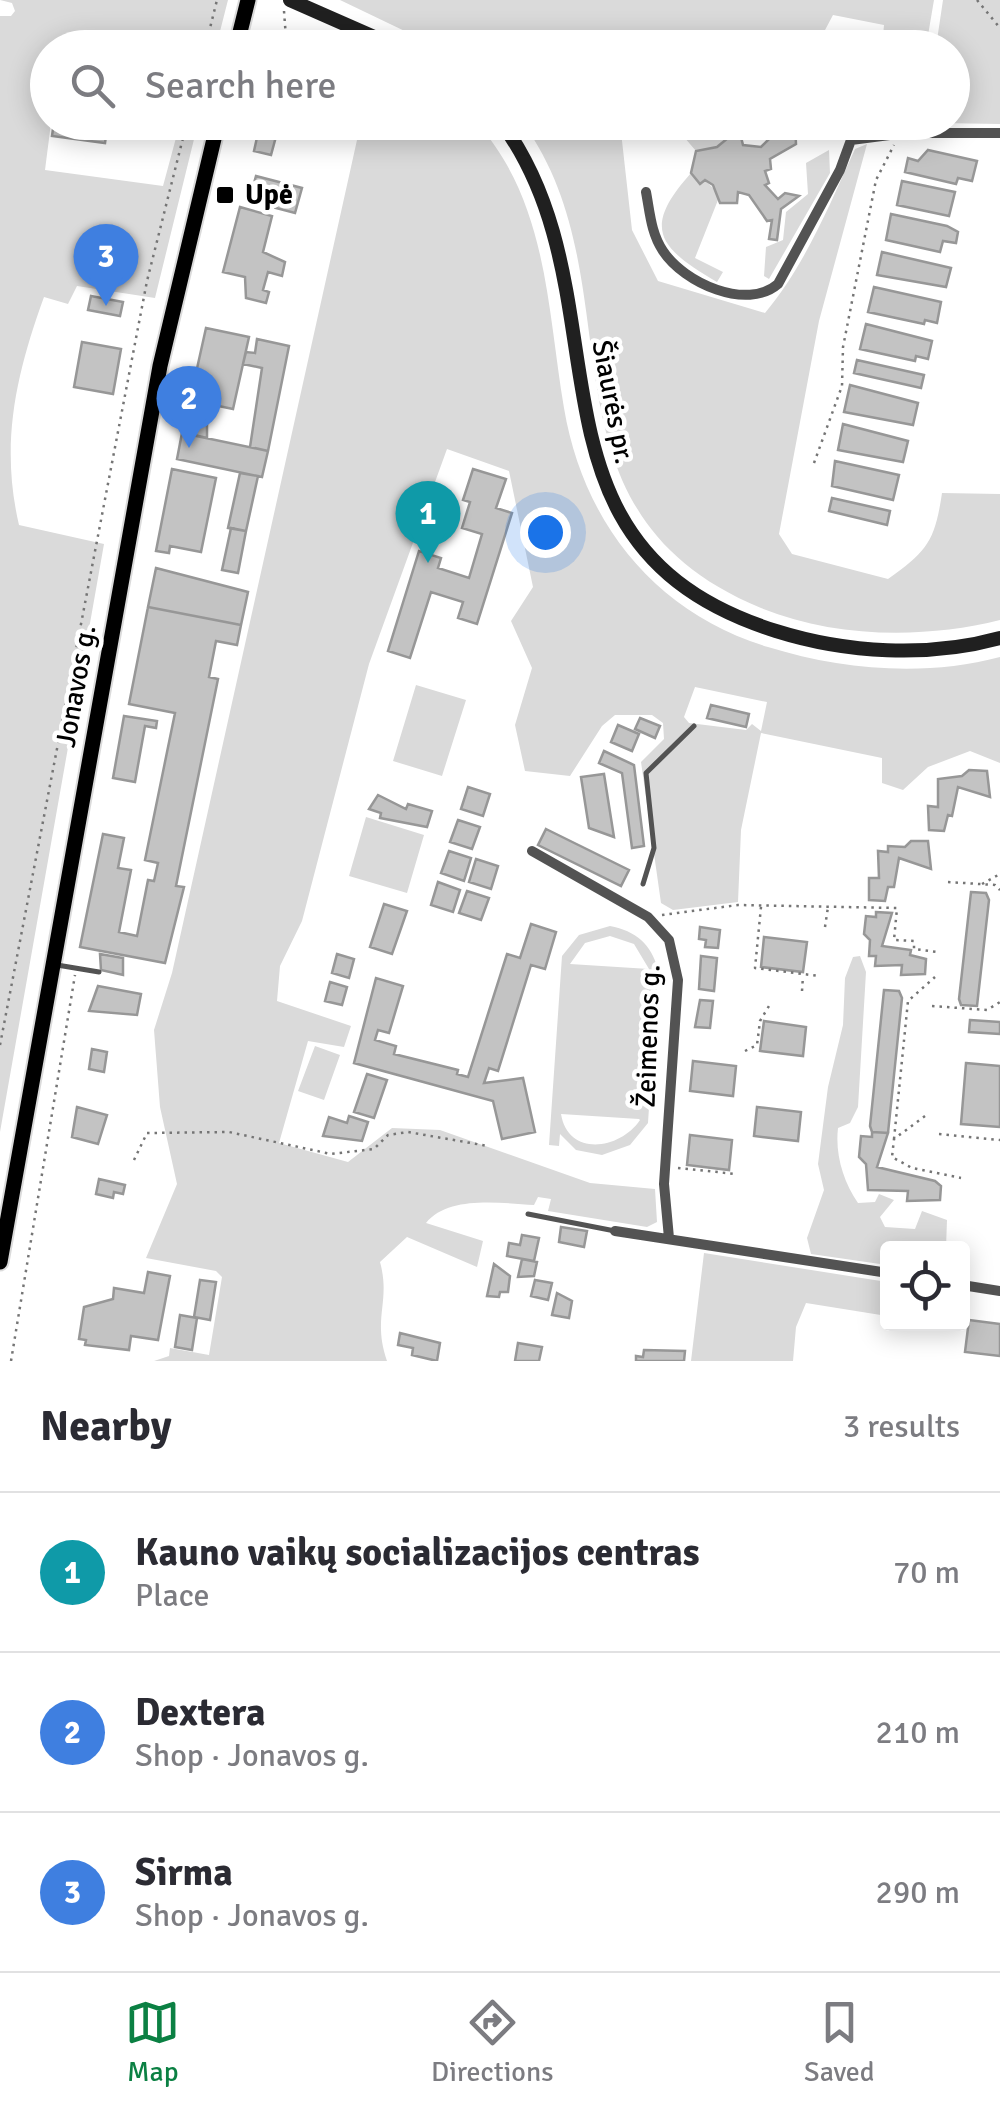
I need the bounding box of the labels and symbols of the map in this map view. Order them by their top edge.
place label: Upė [245,178,293,212]
marker: Upė [214,184,236,206]
pin: 3 [74,224,138,306]
street label: Šiaurės pr. [584,337,642,467]
pin: 2 [156,366,222,448]
pin: 1 [396,480,460,563]
your location [520,507,571,558]
street label: Jonavos g. [49,622,103,750]
street label: Žeimenos g. [629,964,667,1108]

